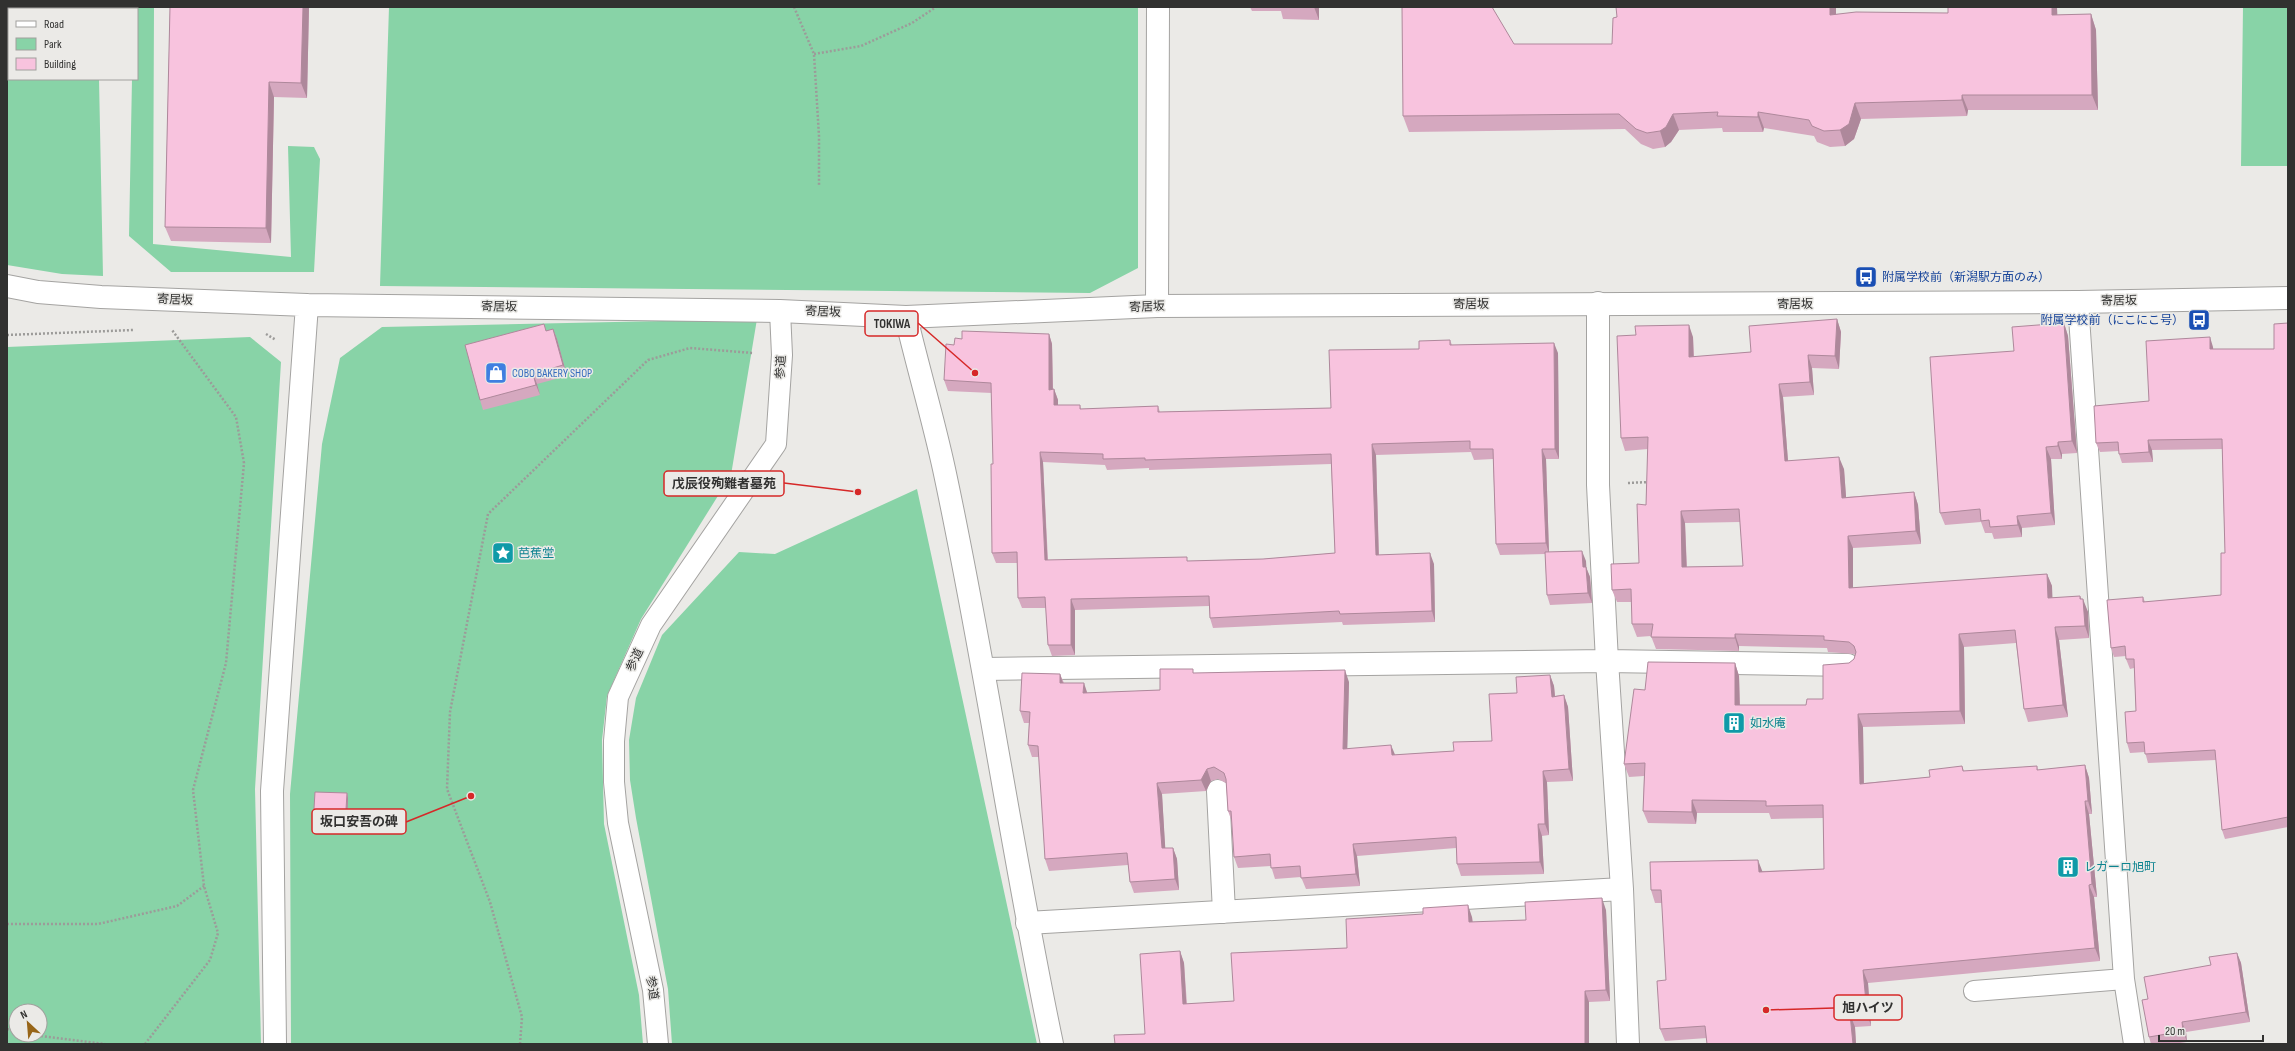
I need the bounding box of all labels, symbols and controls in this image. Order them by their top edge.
legend [8,8,138,80]
text: Road [44,17,64,32]
text: Park [44,37,62,52]
text: Building [44,57,76,72]
bus stop icon: 附属学校前（新潟駅方面のみ） [1853,264,1879,290]
place label: 附属学校前（新潟駅方面のみ） [1882,270,2050,285]
street label: 寄居坂 [157,292,193,308]
street label: 寄居坂 [2101,293,2137,309]
street label: 寄居坂 [1453,297,1489,312]
street label: 寄居坂 [1777,297,1813,312]
street label: 寄居坂 [481,299,517,315]
street label: 寄居坂 [1129,299,1165,315]
street label: 寄居坂 [805,304,841,320]
bus stop icon: 附属学校前（にこにこ号） [2186,307,2212,333]
callout: TOKIWA [865,311,918,336]
place label: 附属学校前（にこにこ号） [2040,313,2184,328]
text: TOKIWA [874,316,911,332]
street label: 参道 [773,355,789,379]
shop icon: COBO BAKERY SHOP [483,360,509,386]
place label: COBO BAKERY SHOP [512,366,592,381]
callout: 戊辰役殉難者墓苑 [664,471,784,496]
text: 戊辰役殉難者墓苑 [672,476,776,492]
place icon: 芭蕉堂 [490,540,516,566]
place label: 芭蕉堂 [518,546,554,561]
street label: 参道 [623,646,647,674]
building icon: 如水庵 [1721,710,1747,736]
place label: 如水庵 [1750,716,1786,731]
callout: 坂口安吾の碑 [312,809,406,834]
text: 坂口安吾の碑 [320,814,398,830]
building icon: レガーロ旭町 [2055,854,2081,880]
place label: レガーロ旭町 [2084,860,2156,875]
street label: 参道 [643,975,661,1001]
callout: 旭ハイツ [1834,995,1902,1020]
text: 旭ハイツ [1842,1000,1894,1016]
north arrow [8,1003,48,1043]
text: N [18,1007,29,1022]
scale bar [2159,1017,2263,1043]
text: 20 m [2165,1024,2185,1039]

